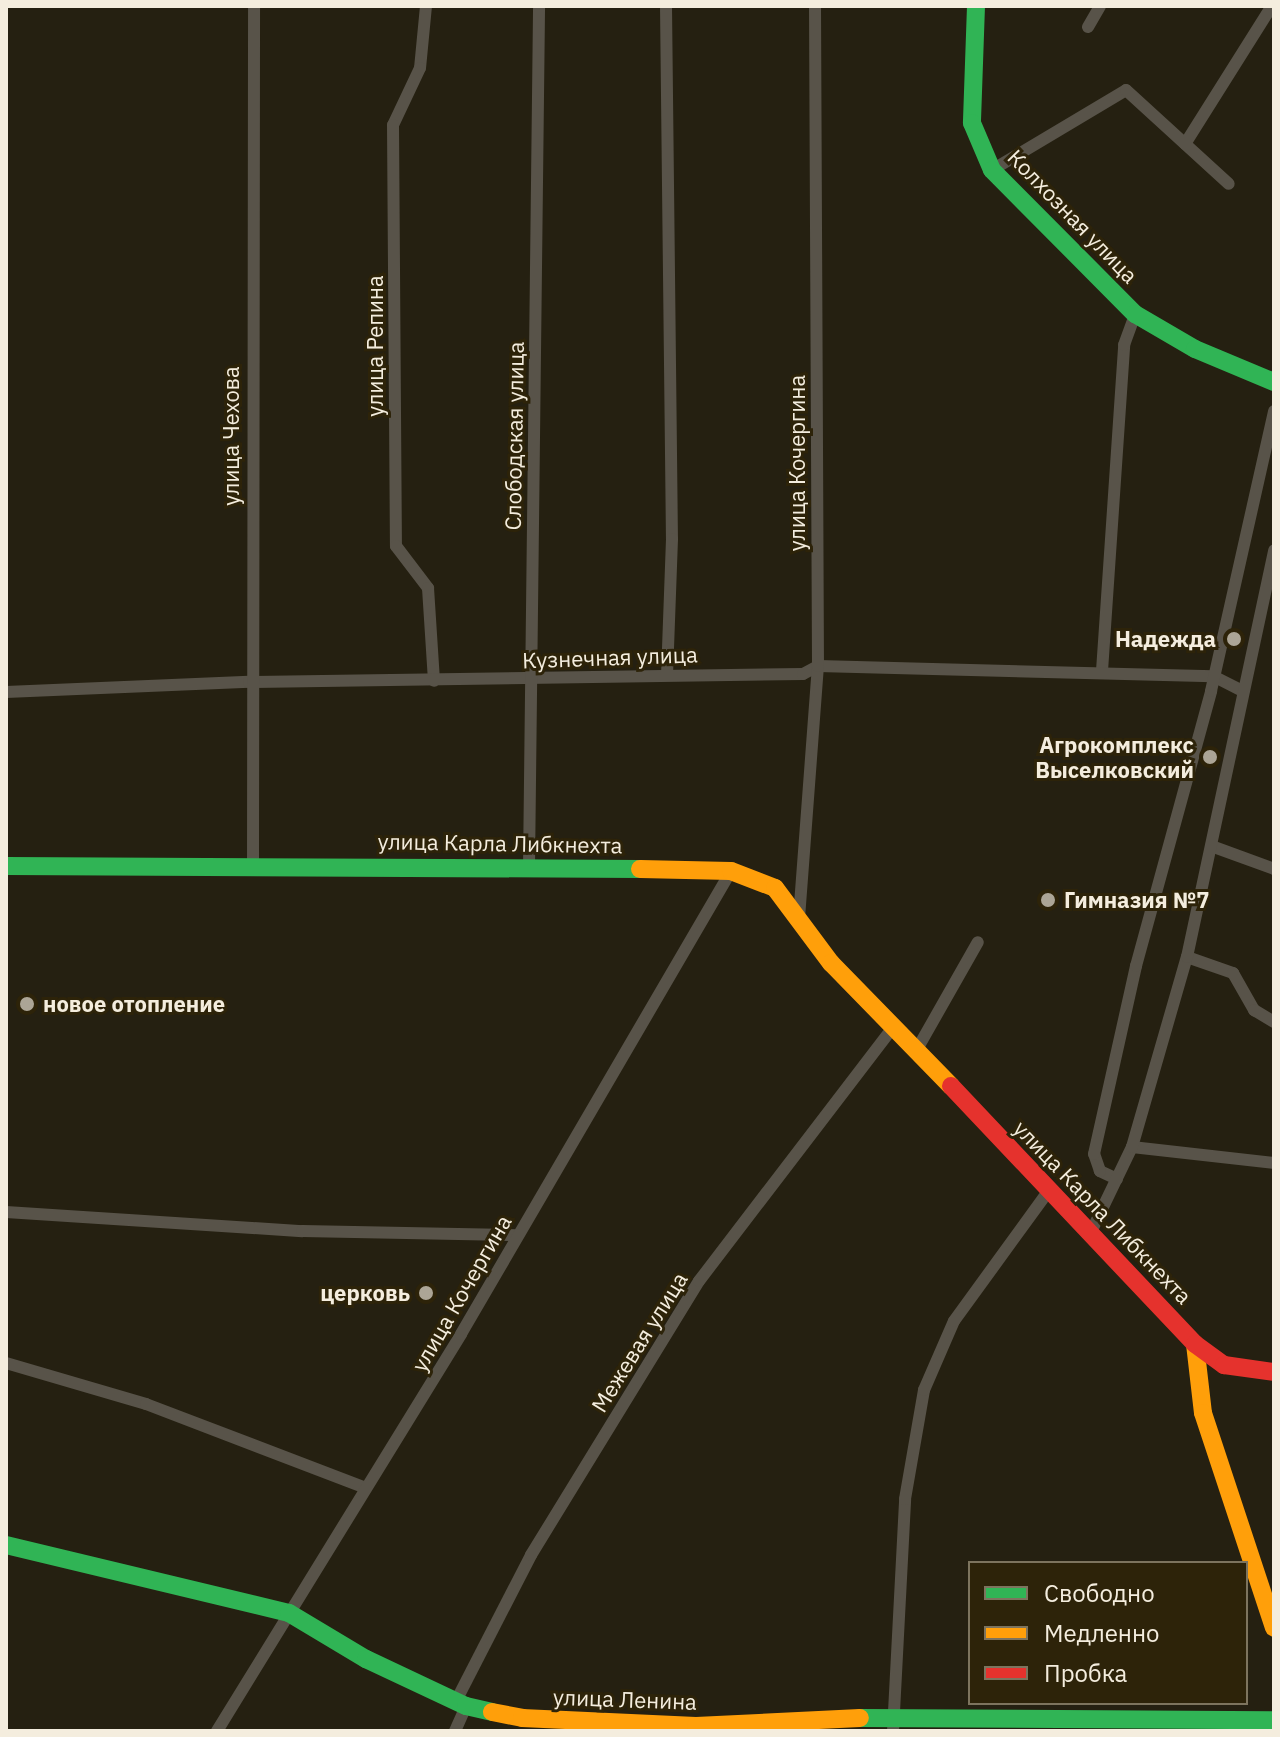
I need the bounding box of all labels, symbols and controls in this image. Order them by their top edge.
street label: Колхозная улица [1003,144,1143,288]
street label: улица Репина [362,275,388,417]
street label: Слободская улица [499,341,529,531]
street label: улица Чехова [218,366,244,506]
street label: улица Кочергина [784,375,810,551]
place label: Надежда [1115,626,1216,652]
marker: Надежда [1223,628,1245,650]
street label: Кузнечная улица [522,641,698,673]
place label: Агрокомплекс Выселковский [1035,731,1194,782]
marker: Агрокомплекс Выселковский [1201,748,1219,766]
street label: улица Карла Либкнехта [377,828,623,858]
place label: Гимназия №7 [1064,887,1209,913]
marker: Гимназия №7 [1039,891,1057,909]
place label: новое отопление [43,991,225,1017]
marker: новое отопление [18,995,36,1013]
street label: улица Карла Либкнехта [1009,1115,1197,1309]
street label: улица Кочергина [405,1210,517,1376]
street label: Межевая улица [585,1267,693,1417]
place label: церковь [320,1280,410,1306]
marker: церковь [417,1284,435,1302]
legend [968,1561,1248,1705]
text: Свободно [1044,1577,1155,1609]
text: Медленно [1044,1617,1160,1649]
text: Пробка [1044,1657,1127,1689]
street label: улица Ленина [553,1683,697,1715]

